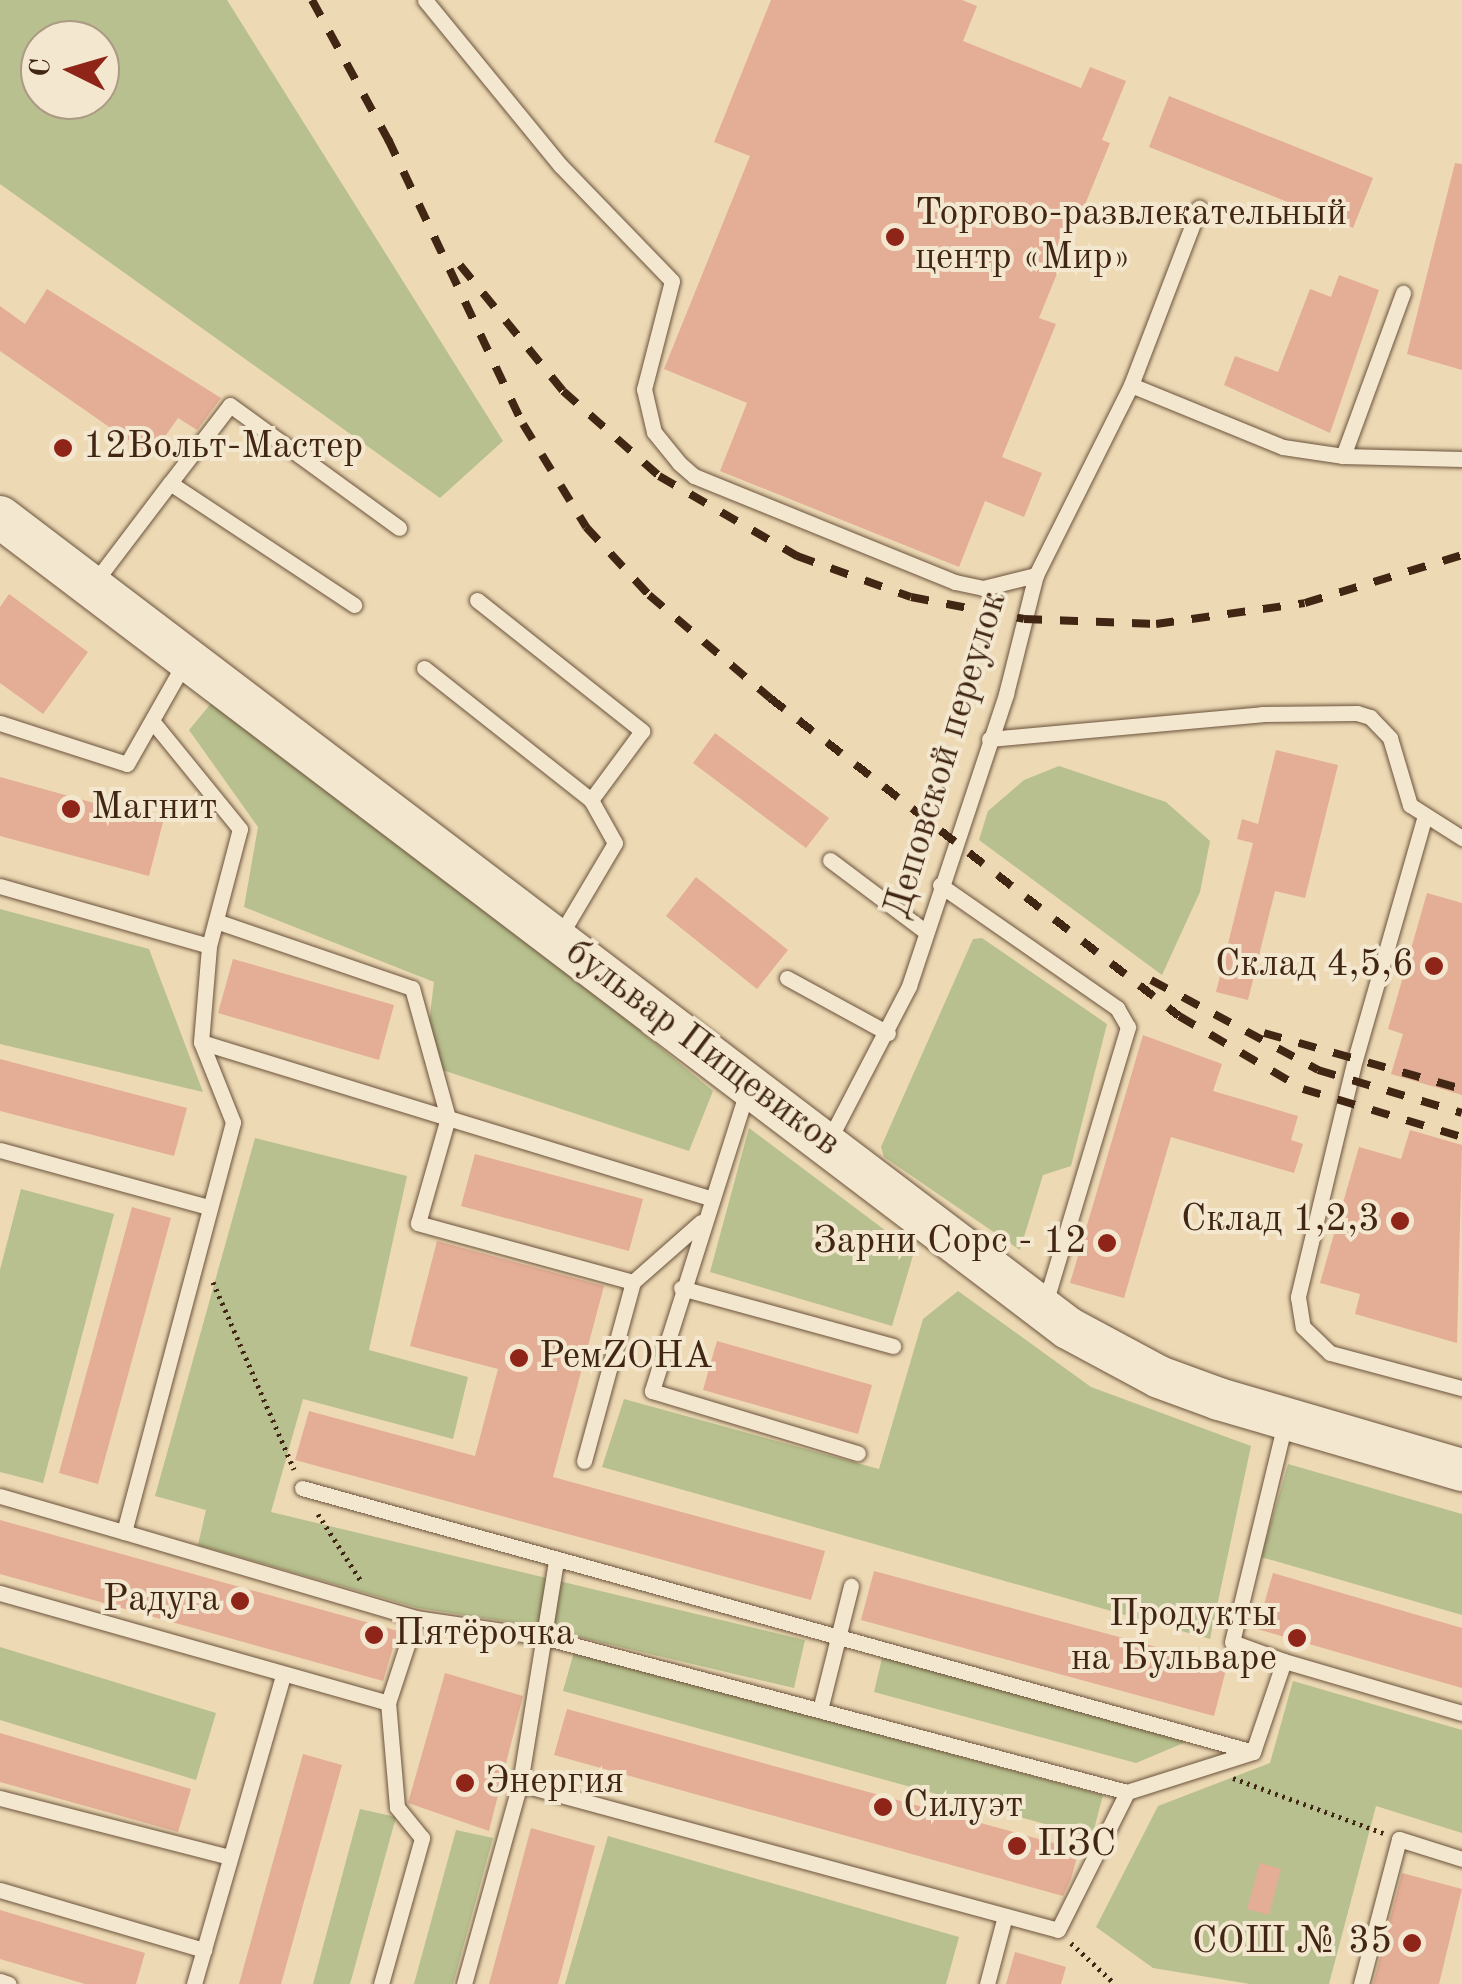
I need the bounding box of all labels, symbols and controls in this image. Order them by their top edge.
north arrow [20,20,120,120]
text: С [27,57,57,78]
place label: Торгово-развлекательный центр «Мир» [915,192,1347,282]
marker: Торгово-развлекательный центр «Мир» [884,226,906,248]
place label: 12Вольт-Мастер [83,425,363,471]
marker: 12Вольт-Мастер [52,437,74,459]
street label: Деповской переулок [876,586,1018,924]
place label: Магнит [91,786,217,832]
marker: Магнит [60,798,82,820]
street label: бульвар Пищевиков [555,931,849,1167]
place label: Склад 4,5,6 [1215,943,1414,989]
marker: Склад 4,5,6 [1423,955,1445,977]
place label: Склад 1,2,3 [1181,1198,1380,1244]
marker: Склад 1,2,3 [1389,1210,1411,1232]
place label: Зарни Сорс - 12 [813,1220,1087,1266]
marker: Зарни Сорс - 12 [1096,1232,1118,1254]
place label: РемZОНА [539,1335,712,1381]
marker: РемZОНА [508,1347,530,1369]
place label: Радуга [103,1578,220,1624]
marker: Радуга [229,1590,251,1612]
place label: Продукты на Бульваре [1071,1593,1277,1682]
place label: Пятёрочка [394,1612,574,1658]
marker: Пятёрочка [363,1624,385,1646]
marker: Продукты на Бульваре [1286,1627,1308,1649]
place label: Энергия [485,1760,624,1806]
marker: Энергия [454,1772,476,1794]
place label: Силуэт [903,1784,1023,1830]
marker: Силуэт [872,1796,894,1818]
place label: ПЗС [1037,1823,1116,1869]
marker: ПЗС [1006,1835,1028,1857]
place label: СОШ № 35 [1192,1920,1392,1966]
marker: СОШ № 35 [1401,1932,1423,1954]

